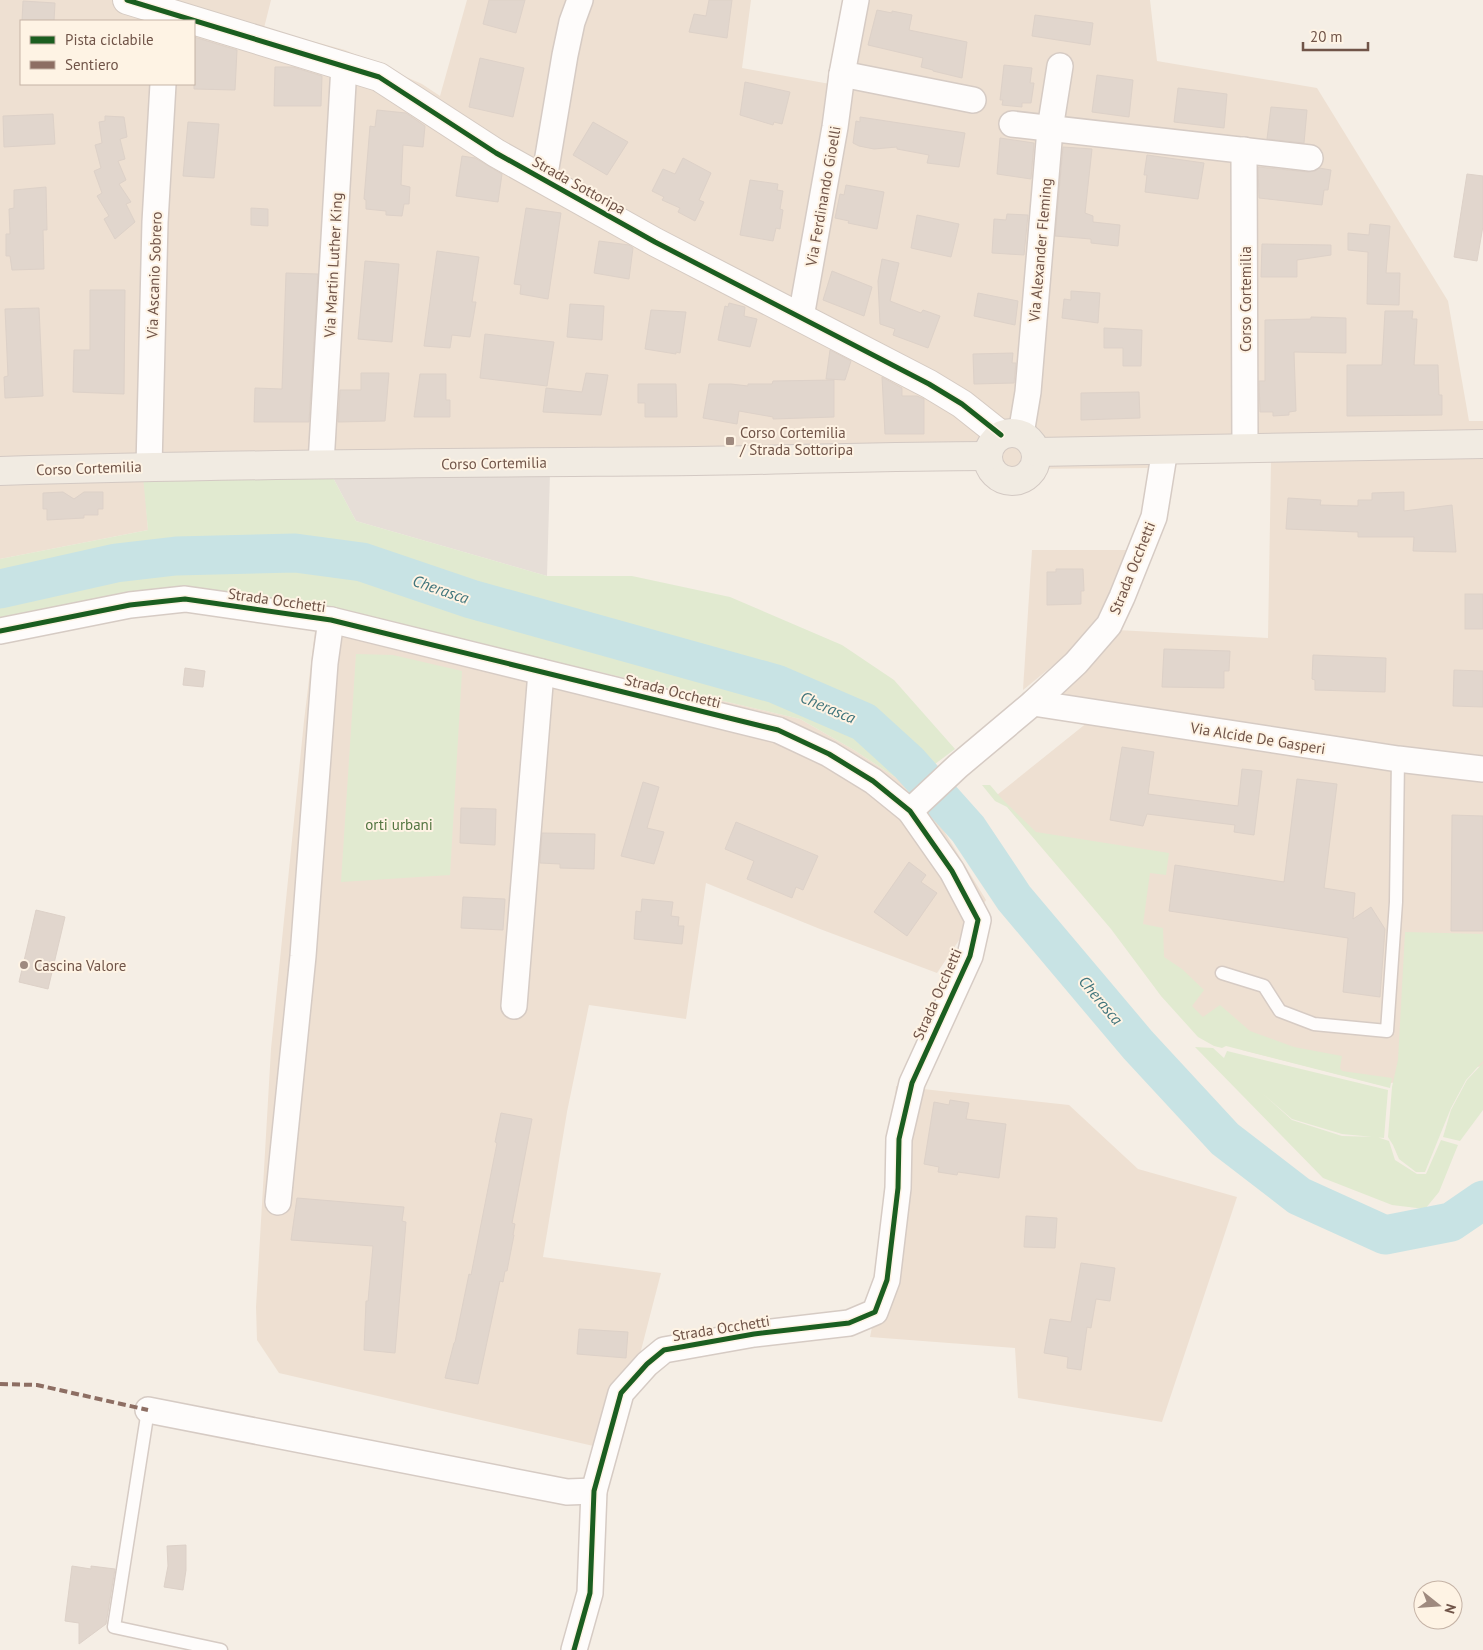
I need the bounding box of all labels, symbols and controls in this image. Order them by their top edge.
legend [20,20,195,85]
scale bar [1303,20,1368,52]
text: 20 m [1310,27,1343,46]
text: Pista ciclabile [65,30,154,49]
text: Sentiero [65,55,119,74]
street label: Via Ferdinando Gioelli [801,124,845,269]
street label: Strada Sottoripa [529,152,629,218]
street label: Via Alexander Fleming [1024,177,1056,324]
street label: Via Martin Luther King [320,192,346,339]
street label: Via Ascanio Sobrero [142,211,166,340]
street label: Corso Cortemilia [1236,246,1255,352]
place label: Corso Cortemilia / Strada Sottoripa [739,423,853,459]
marker: Corso Cortemilia / Strada Sottoripa [724,435,736,447]
street label: Corso Cortemilia [441,453,547,473]
street label: Corso Cortemilia [36,457,142,479]
street label: Strada Occhetti [1105,519,1159,617]
water label: Cherasca [410,570,472,608]
street label: Strada Occhetti [227,584,327,616]
street label: Strada Occhetti [623,670,723,712]
water label: Cherasca [797,686,859,728]
street label: Via Alcide De Gasperi [1188,718,1327,758]
park label: orti urbani [365,815,433,834]
street label: Strada Occhetti [908,945,966,1043]
place label: Cascina Valore [34,956,126,975]
marker: Cascina Valore [18,959,30,971]
water label: Cherasca [1075,971,1127,1029]
street label: Strada Occhetti [671,1311,771,1345]
north arrow [1413,1580,1463,1630]
text: N [1440,1602,1460,1616]

